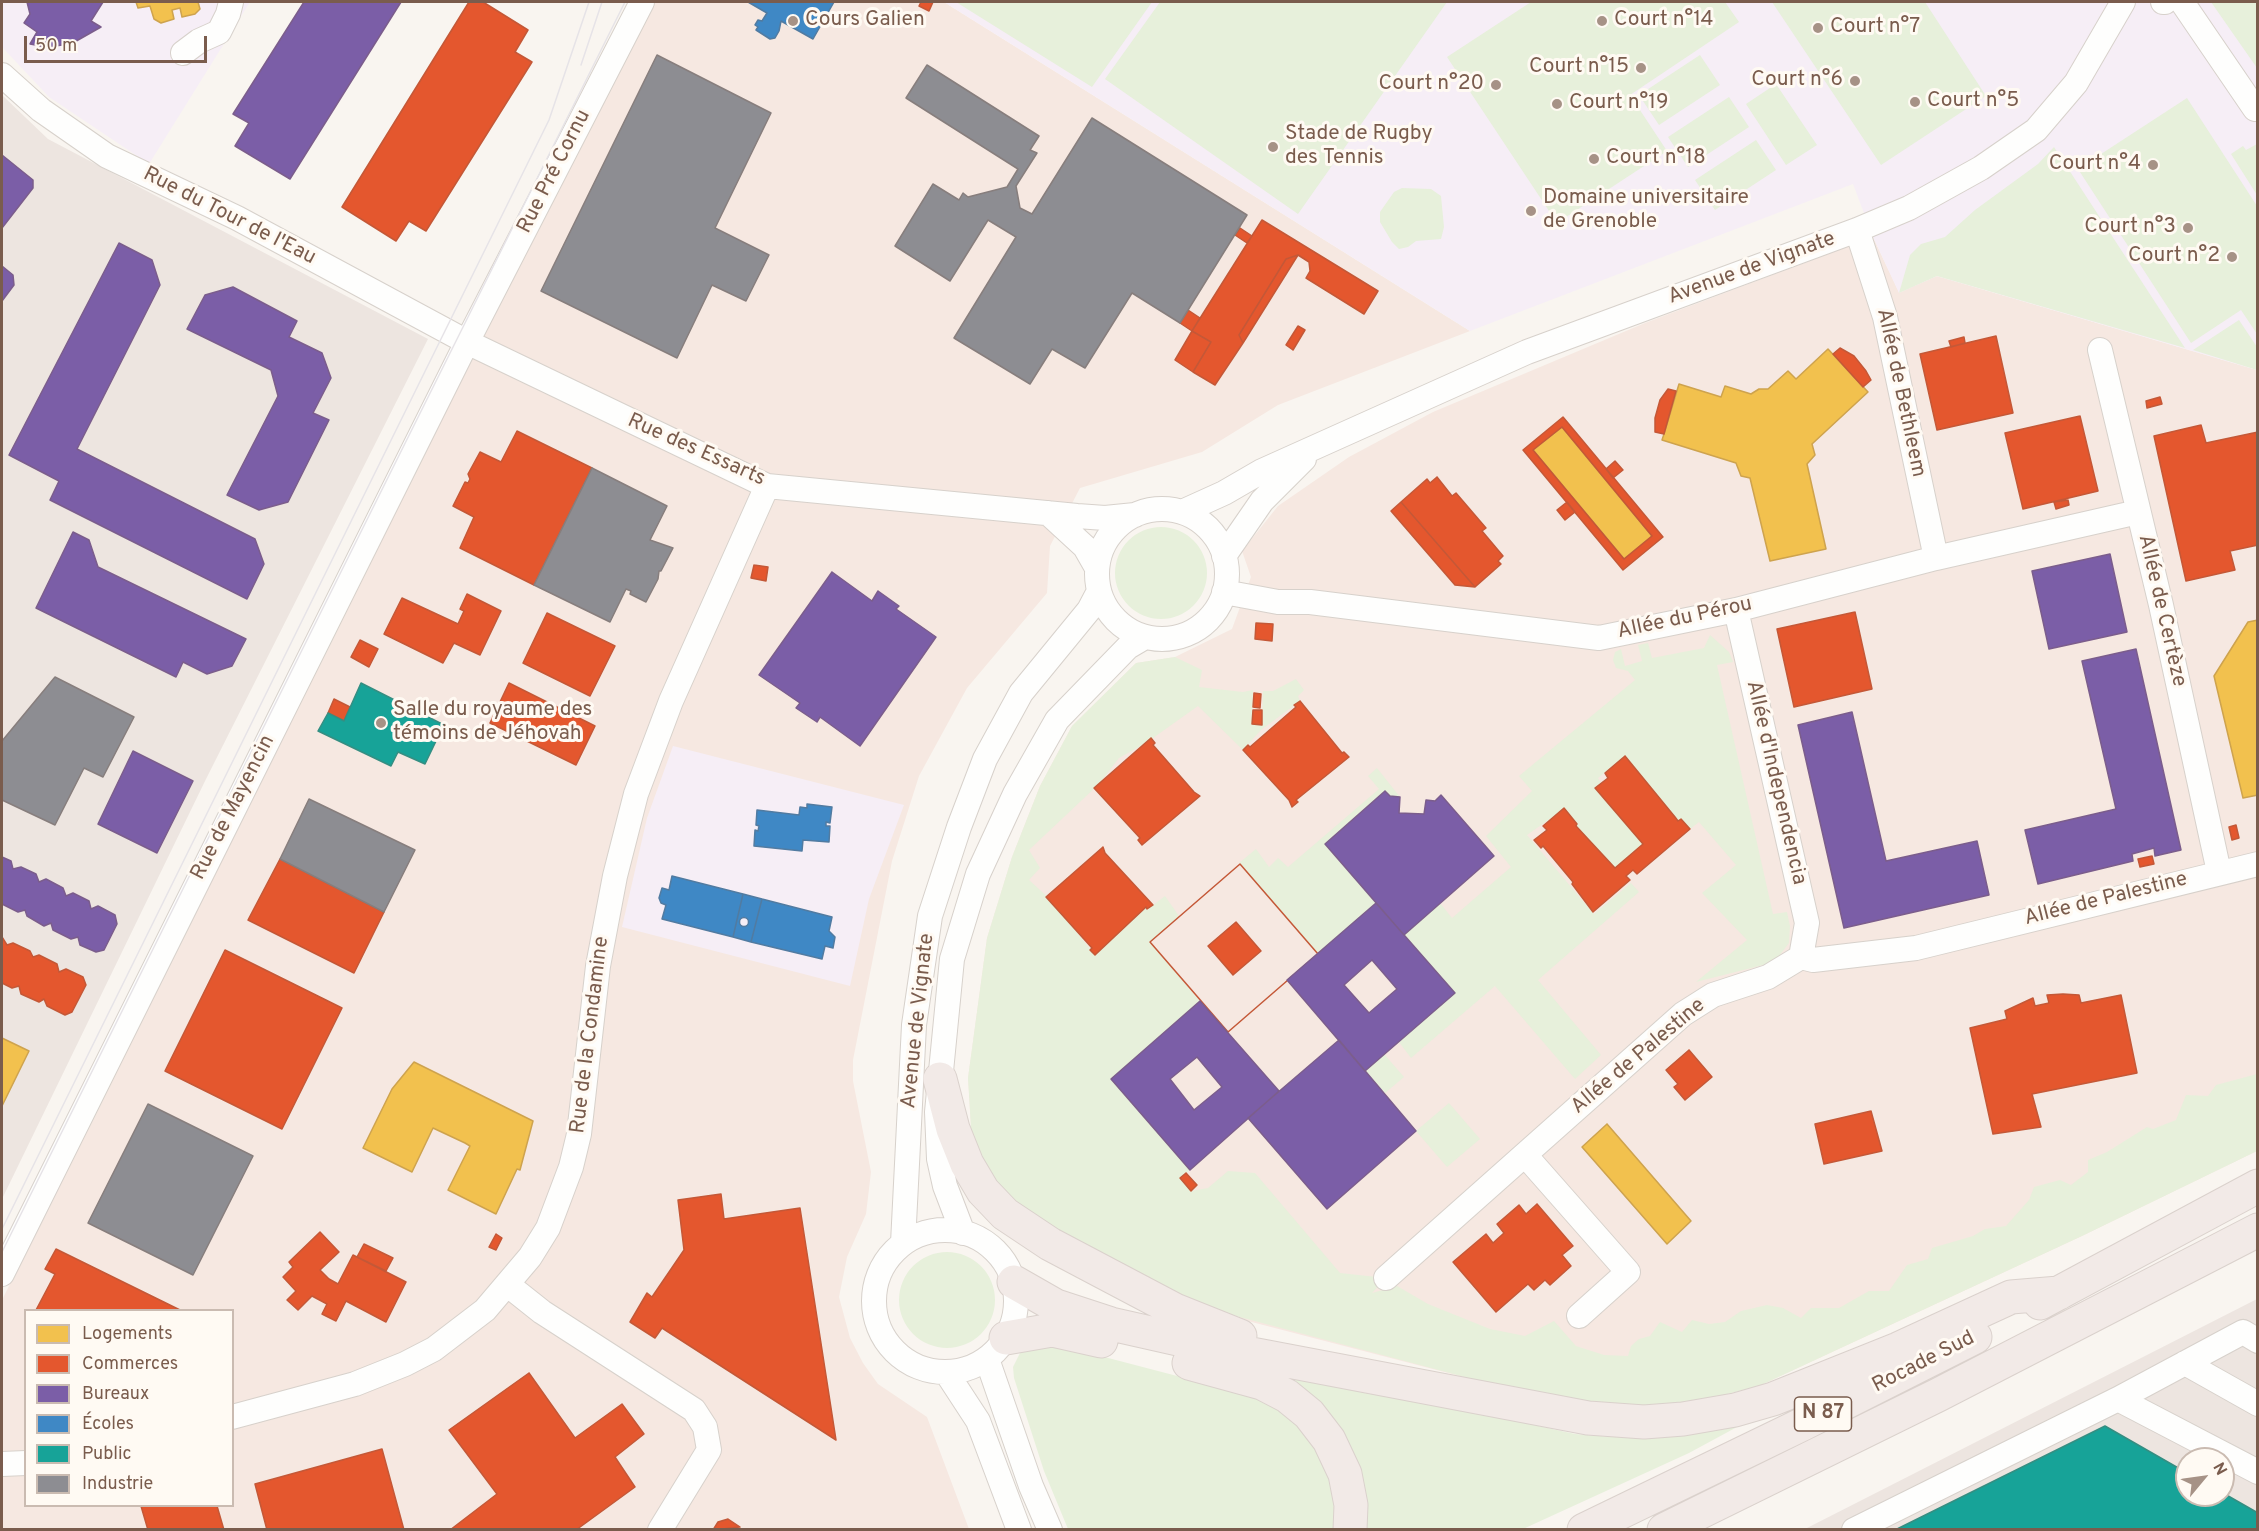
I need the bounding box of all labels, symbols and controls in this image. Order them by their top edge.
place label: Cours Galien [805,8,925,34]
place label: Court n°14 [1614,8,1714,34]
marker: Cours Galien [786,14,800,28]
marker: Court n°14 [1595,14,1609,28]
place label: Court n°7 [1830,15,1920,41]
marker: Court n°7 [1811,21,1825,35]
scale bar [27,24,210,62]
text: 50 m [35,35,77,58]
place label: Court n°15 [1529,55,1629,81]
marker: Court n°15 [1634,61,1648,75]
place label: Court n°6 [1751,68,1843,94]
place label: Court n°20 [1379,72,1484,98]
marker: Court n°6 [1848,74,1862,88]
marker: Court n°20 [1489,78,1503,92]
place label: Court n°5 [1927,89,2019,115]
place label: Court n°19 [1569,91,1669,117]
marker: Court n°5 [1908,95,1922,109]
marker: Court n°19 [1550,97,1564,111]
street label: Rue Pré Cornu [513,106,597,238]
place label: Stade de Rugby des Tennis [1285,122,1433,172]
marker: Stade de Rugby des Tennis [1266,140,1280,154]
place label: Court n°18 [1606,146,1706,172]
marker: Court n°18 [1587,152,1601,166]
place label: Court n°4 [2049,152,2141,178]
marker: Court n°4 [2146,158,2160,172]
street label: Rue du Tour de l'Eau [138,162,320,272]
place label: Domaine universitaire de Grenoble [1543,186,1749,236]
marker: Domaine universitaire de Grenoble [1524,204,1538,218]
place label: Court n°3 [2084,215,2176,241]
marker: Court n°3 [2181,221,2195,235]
street label: Avenue de Vignate [1665,227,1839,311]
place label: Court n°2 [2128,244,2220,270]
marker: Court n°2 [2225,250,2239,264]
street label: Allée de Bethleem [1870,306,1930,480]
street label: Rue des Essarts [623,409,769,493]
street label: Allée de Certèze [2131,533,2191,689]
street label: Allée du Pérou [1615,592,1755,646]
street label: Allée d'Independencia [1739,679,1811,887]
place label: Salle du royaume des témoins de Jéhovah [393,698,592,748]
marker: Salle du royaume des témoins de Jéhovah [374,716,388,730]
street label: Rue de Mayencin [187,731,281,885]
street label: Allée de Palestine [2022,868,2190,932]
street label: Avenue de Vignate [897,932,941,1110]
street label: Rue de la Condamine [566,935,616,1135]
street label: Allée de Palestine [1567,994,1711,1120]
legend [24,1309,234,1507]
text: Logements [82,1323,173,1346]
street label: Rocade Sud [1869,1327,1979,1399]
text: Commerces [82,1353,178,1376]
text: Bureaux [82,1383,149,1406]
road number: N 87 [1794,1397,1852,1431]
text: Écoles [82,1413,134,1436]
text: Public [82,1443,132,1466]
north arrow [2175,1447,2235,1507]
text: N [2207,1459,2231,1479]
text: Industrie [82,1473,153,1496]

